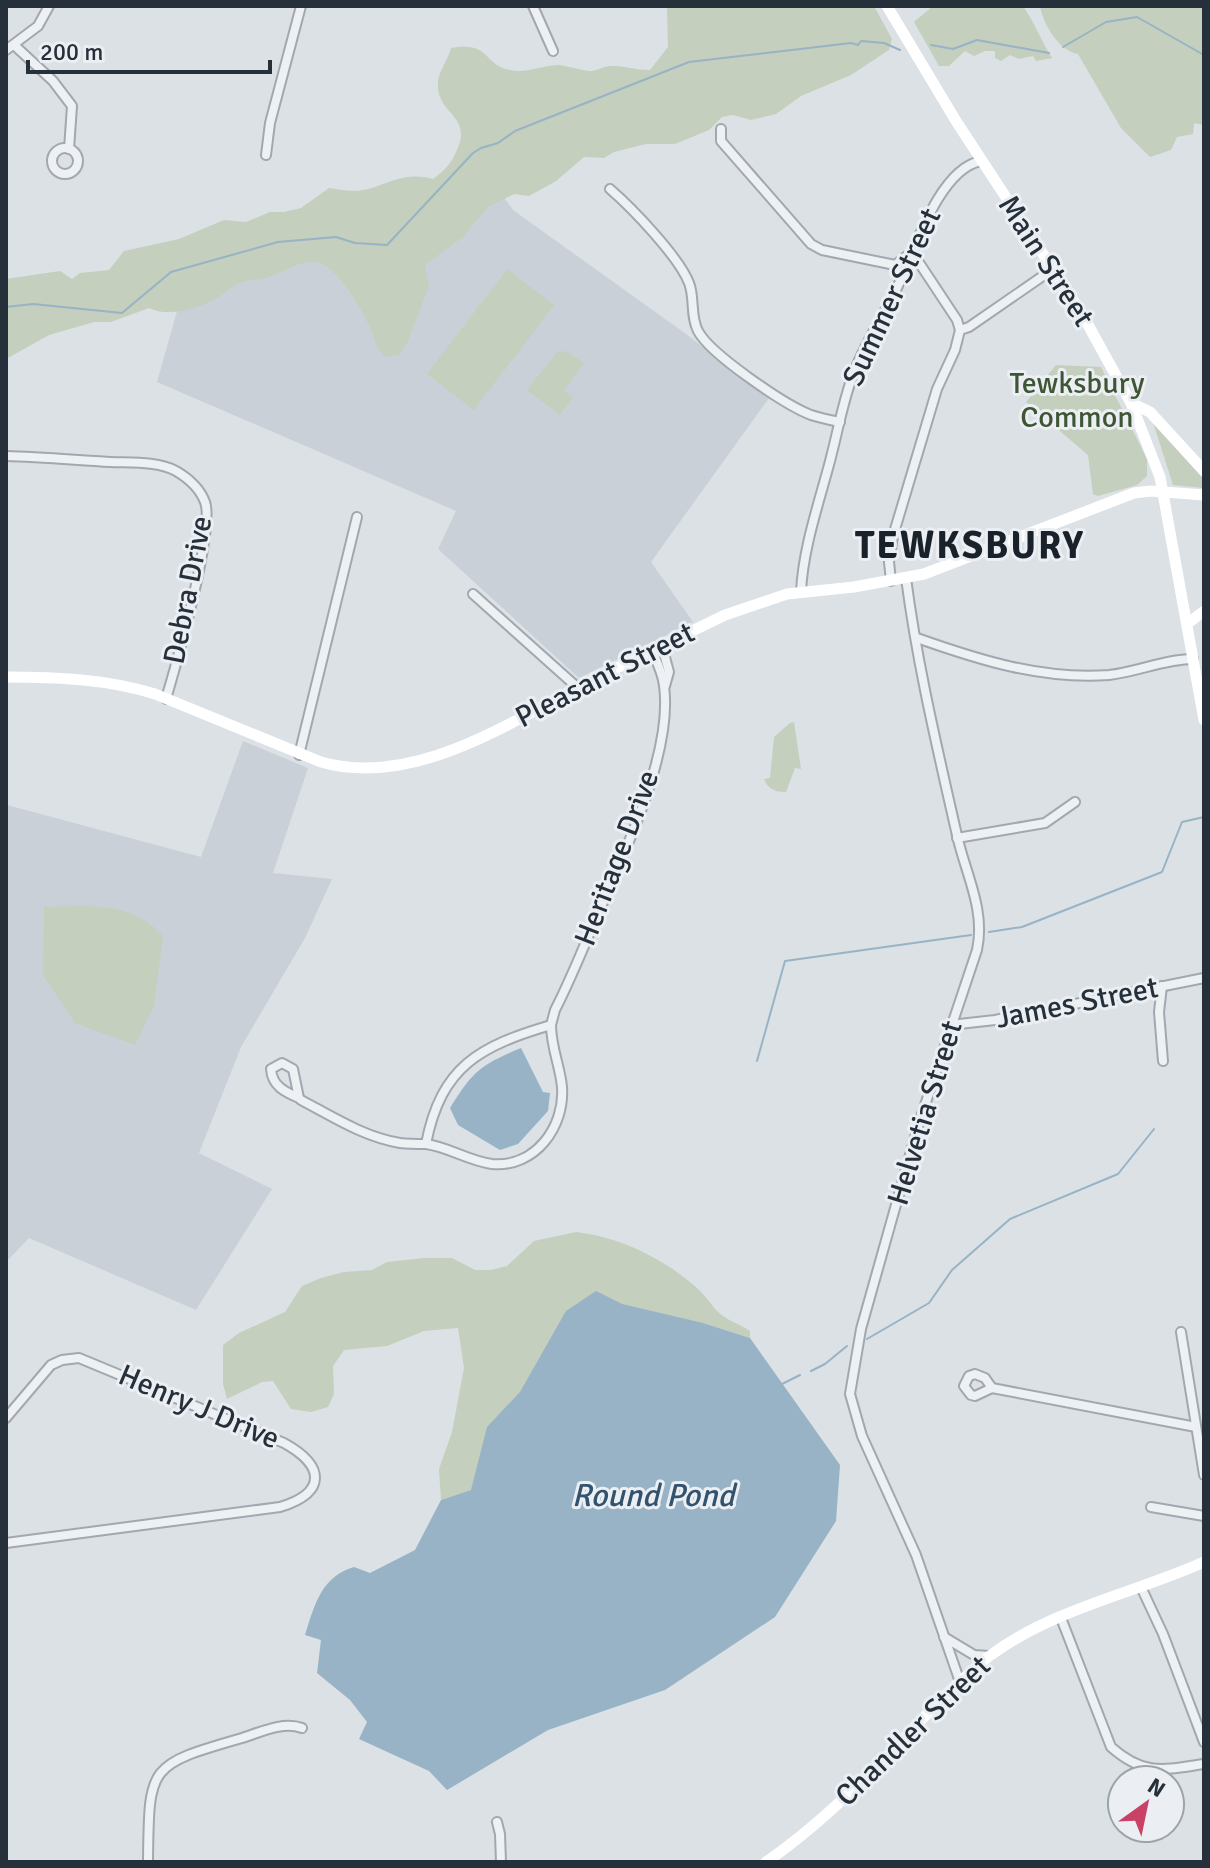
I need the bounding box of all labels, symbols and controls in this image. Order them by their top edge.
scale bar [28,24,270,74]
text: 200 m [40,37,103,67]
street label: Main Street [990,189,1102,333]
street label: Summer Street [835,202,949,392]
park label: Tewksbury Common [1010,365,1144,436]
street label: Debra Drive [156,513,220,667]
district label: TEWKSBURY [855,522,1085,569]
street label: Pleasant Street [509,614,701,736]
street label: Heritage Drive [567,765,667,951]
street label: James Street [993,969,1161,1037]
street label: Helvetia Street [879,1016,971,1210]
street label: Henry J Drive [113,1357,285,1457]
water label: Round Pond [572,1476,738,1515]
street label: Chandler Street [828,1648,998,1814]
north arrow [1106,1764,1186,1844]
text: N [1143,1772,1170,1803]

